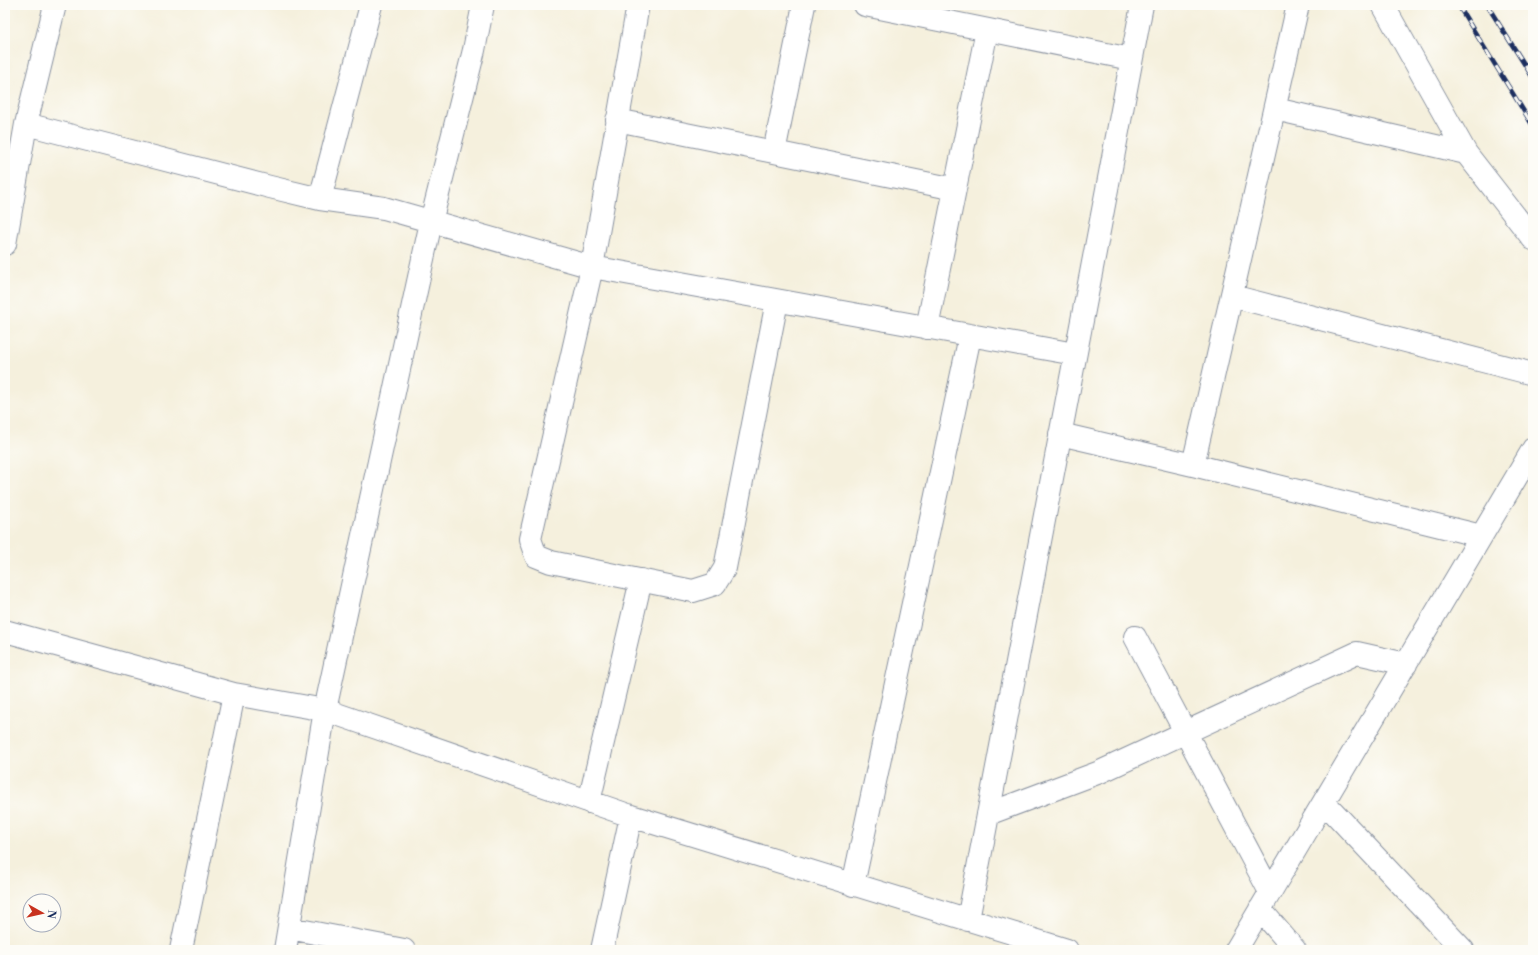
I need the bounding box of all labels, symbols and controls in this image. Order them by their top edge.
north arrow [22,893,62,933]
text: N [43,909,58,920]

